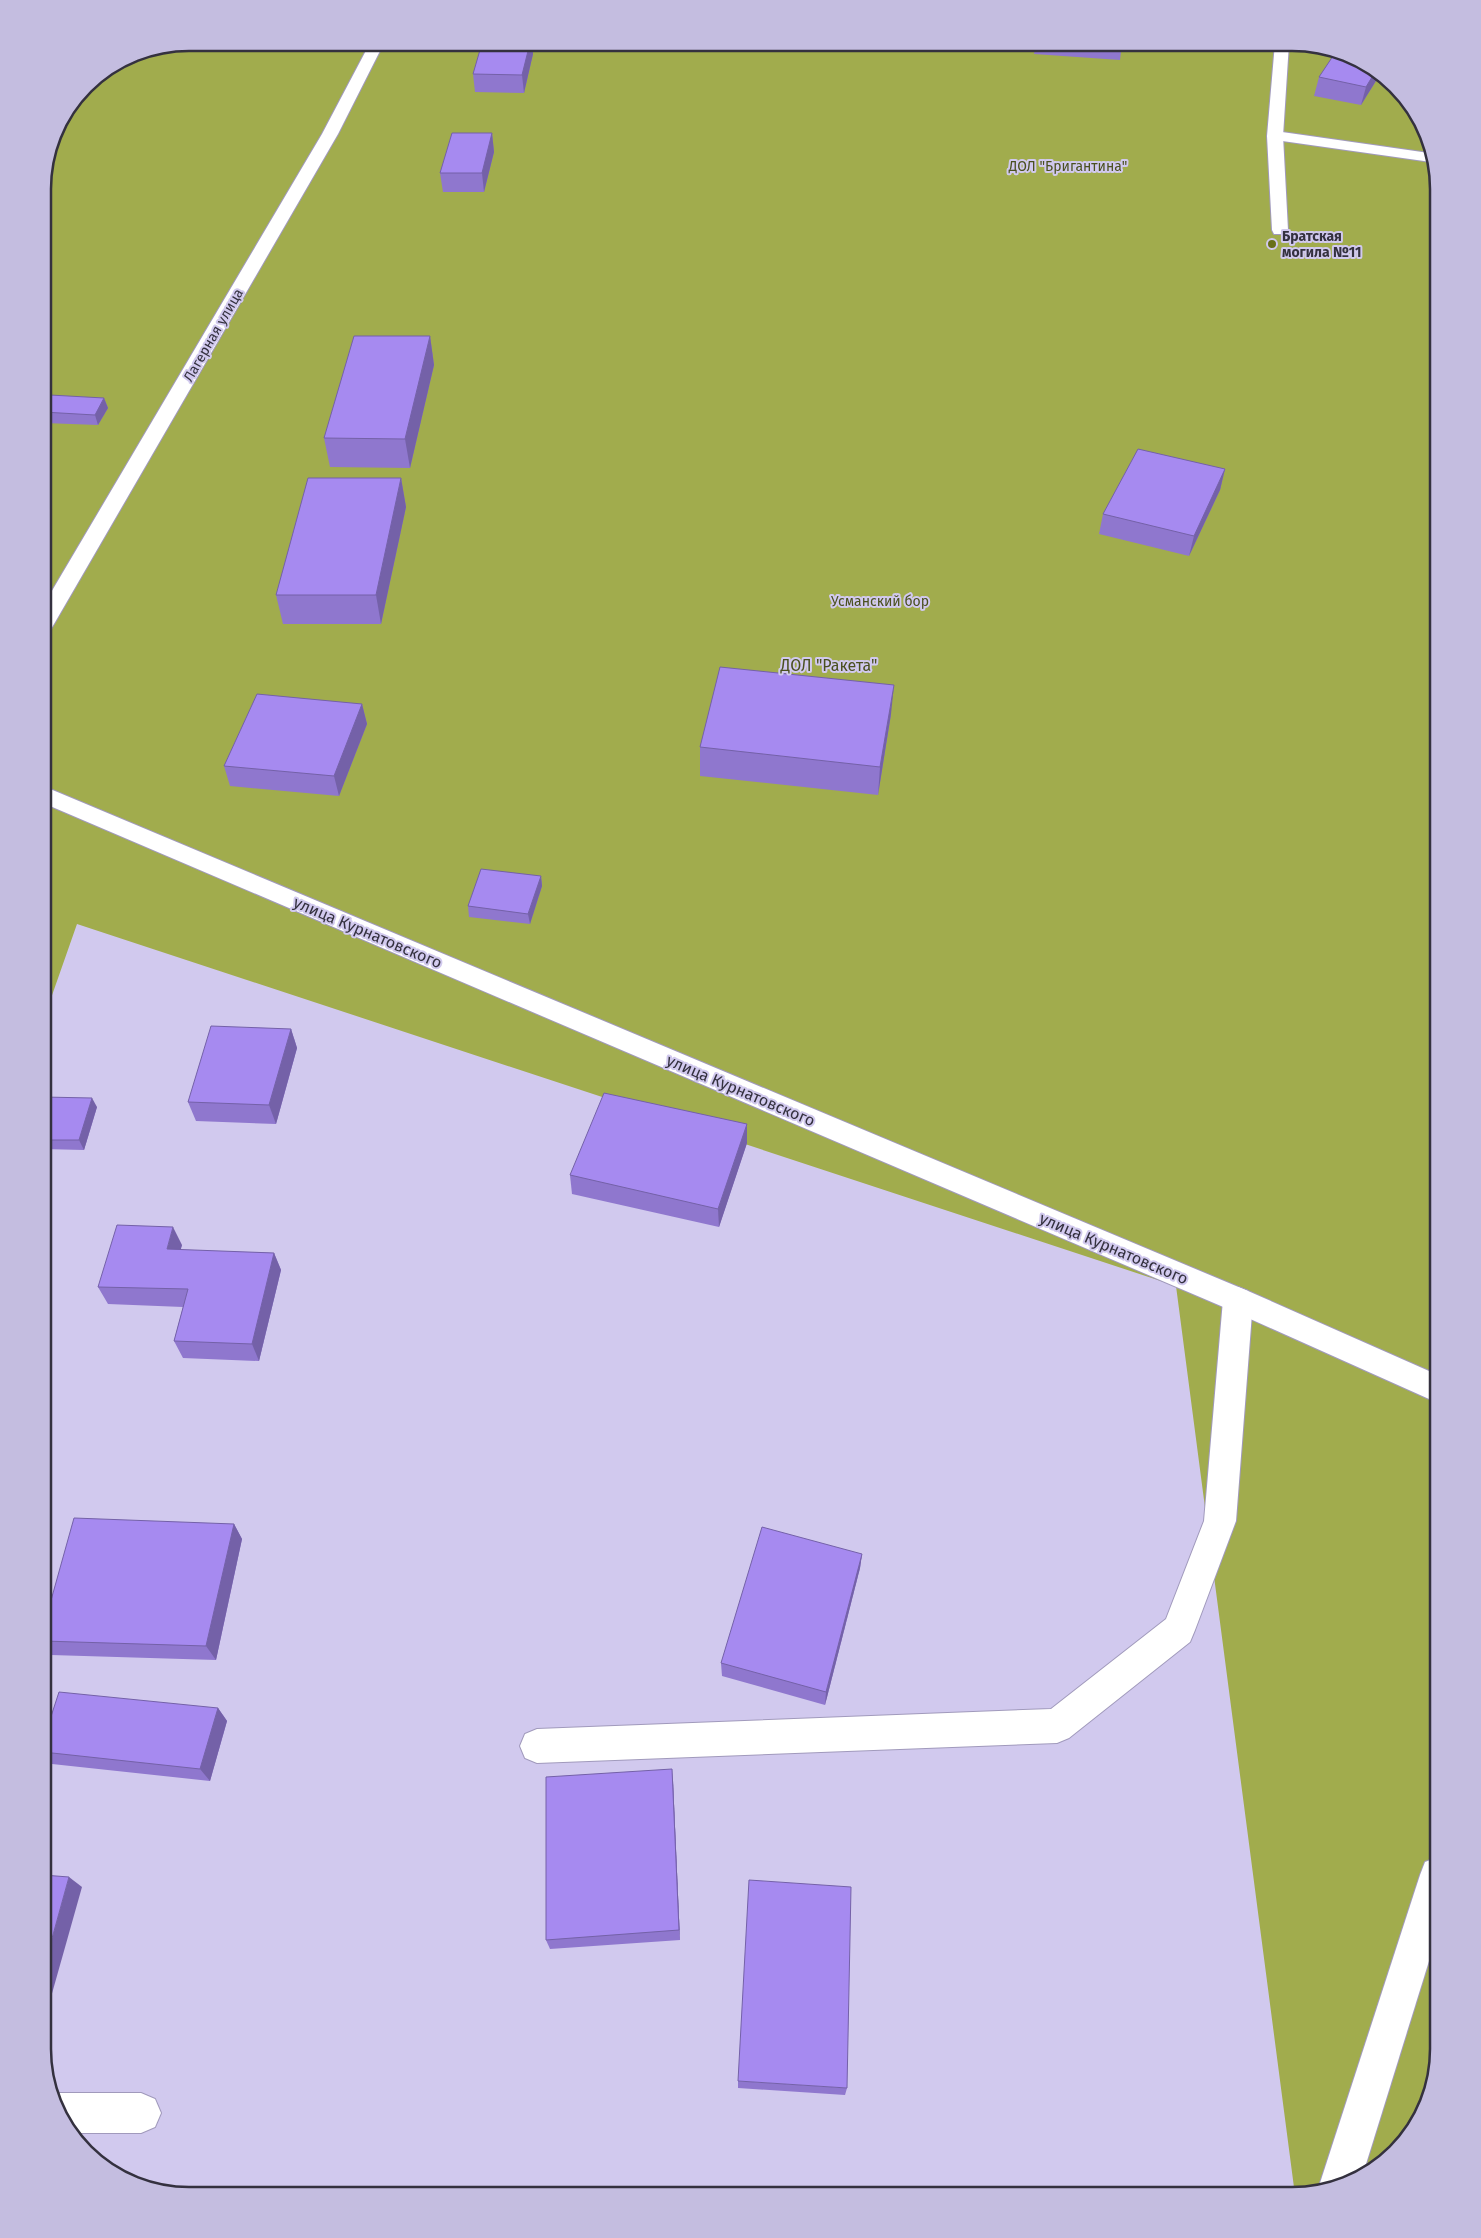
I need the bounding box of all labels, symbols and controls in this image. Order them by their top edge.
park label: ДОЛ "Бригантина" [1008,158,1127,175]
place label: Братская могила №11 [1282,228,1362,261]
marker: Братская могила №11 [1266,238,1278,250]
street label: Лагерная улица [180,286,247,385]
park label: Усманский бор [831,593,929,610]
park label: ДОЛ "Ракета" [780,656,877,675]
street label: улица Курнатовского [291,893,445,972]
street label: улица Курнатовского [664,1051,818,1130]
street label: улица Курнатовского [1037,1209,1191,1288]

